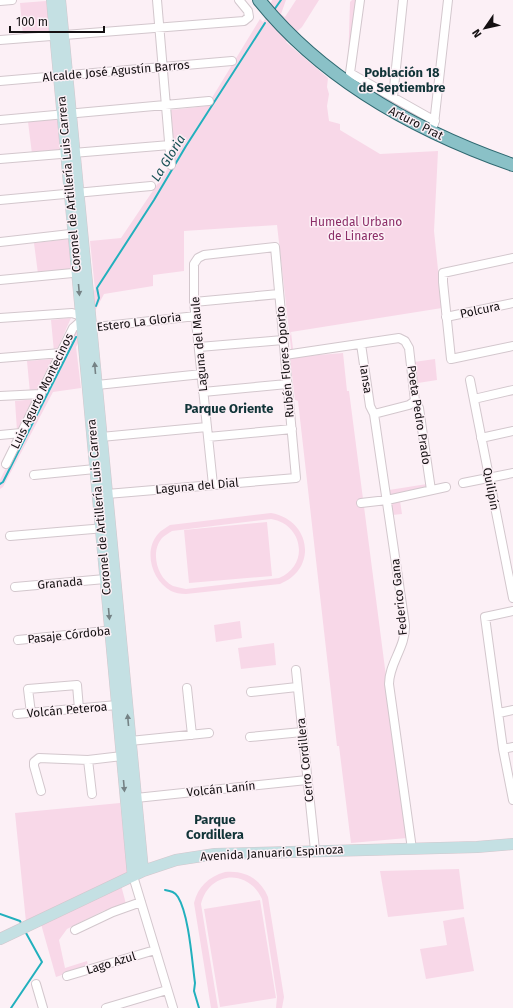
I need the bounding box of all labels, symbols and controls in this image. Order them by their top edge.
scale bar [10,8,104,34]
north arrow [465,8,505,48]
text: 100 m [16,15,48,29]
text: N [470,27,485,40]
street label: Alcalde José Agustín Barros [42,58,190,84]
district label: Población 18 de Septiembre [358,65,446,95]
street label: Coronel de Artillería Luis Carrera [54,95,84,273]
street label: Arturo Prat [386,103,446,143]
water label: La Gloria [148,132,188,184]
park label: Humedal Urbano de Linares [310,215,402,243]
one-way arrow [75,284,82,296]
street label: Laguna del Maule [188,296,210,392]
street label: Polcura [459,299,501,321]
street label: Rubén Flores Oporto [273,306,297,418]
street label: Estero La Gloria [96,310,182,334]
street label: Luis Agurto Montecinos [8,331,76,451]
one-way arrow [92,362,98,374]
street label: Iansa [357,364,375,394]
street label: Poeta Pedro Prado [404,364,434,466]
district label: Parque Oriente [184,401,274,416]
street label: Coronel de Artillería Luis Carrera [84,418,114,596]
street label: Quilipín [480,467,502,511]
street label: Laguna del Dial [155,475,240,497]
street label: Federico Gana [388,558,410,636]
street label: Granada [37,574,83,592]
one-way arrow [105,608,112,620]
street label: Pasaje Córdoba [27,624,111,646]
street label: Volcán Peteroa [26,700,108,720]
one-way arrow [125,714,132,726]
street label: Cerro Cordillera [294,717,316,803]
street label: Volcán Lanín [186,778,256,800]
one-way arrow [121,780,128,792]
district label: Parque Cordillera [186,812,244,842]
street label: Avenida Januario Espinoza [200,842,344,864]
street label: Lago Azul [85,949,138,977]

